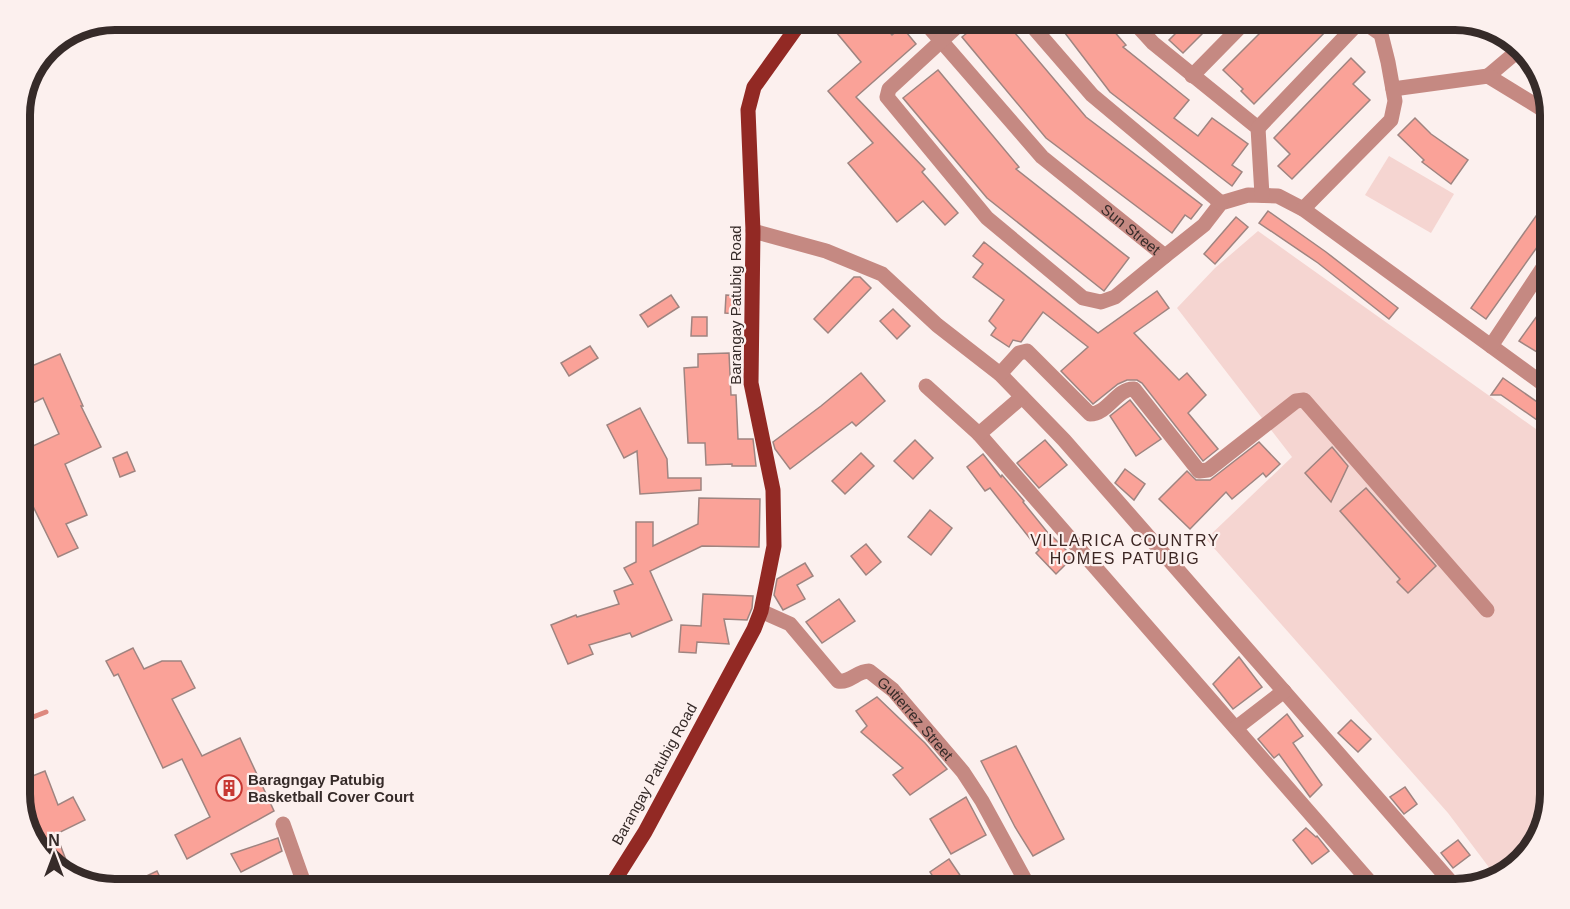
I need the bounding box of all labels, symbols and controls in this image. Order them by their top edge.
street label: Sun Street [1098,200,1165,258]
street label: Barangay Patubig Road [727,225,744,385]
district label: VILLARICA COUNTRY HOMES PATUBIG [1030,532,1220,567]
street label: Gutierrez Street [874,673,958,764]
street label: Barangay Patubig Road [608,700,700,848]
place label: Baragngay Patubig Basketball Cover Court [248,771,414,805]
building icon: Baragngay Patubig Basketball Cover Court [214,773,244,803]
north arrow [24,825,84,885]
text: N [48,832,60,849]

